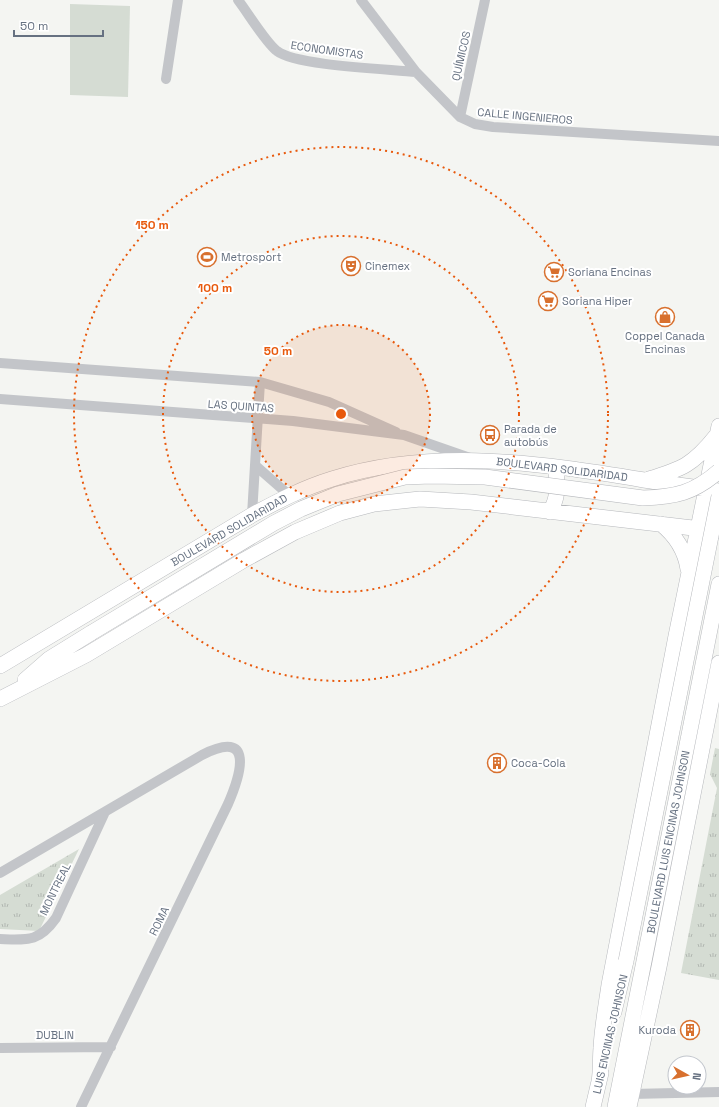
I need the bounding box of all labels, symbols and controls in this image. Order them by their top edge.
scale bar [14,12,103,38]
text: 50 m [20,18,48,34]
street label: QUÍMICOS [448,29,474,82]
street label: ECONOMISTAS [290,38,364,62]
street label: CALLE INGENIEROS [477,105,573,127]
text: 150 m [135,217,169,233]
sports icon: Metrosport [196,246,218,268]
place label: Metrosport [221,250,282,264]
theatre icon: Cinemex [340,255,362,277]
place label: Cinemex [365,259,411,273]
supermarket icon: Soriana Encinas [543,261,565,283]
place label: Soriana Encinas [568,265,652,279]
text: 100 m [198,280,232,296]
supermarket icon: Soriana Hiper [537,290,559,312]
place label: Soriana Hiper [562,294,632,308]
shop icon: Coppel Canada Encinas [654,306,676,328]
place label: Coppel Canada Encinas [625,329,706,356]
text: 50 m [264,343,292,359]
street label: LAS QUINTAS [207,397,275,415]
centre of rings [334,407,348,421]
place label: Parada de autobús [504,422,557,449]
bus stop icon: Parada de autobús [479,424,501,446]
street label: BOULEVARD SOLIDARIDAD [495,454,629,484]
street label: BOULEVARD SOLIDARIDAD [168,491,290,569]
street label: BOULEVARD LUIS ENCINAS JOHNSON [643,749,693,935]
building icon: Coca-Cola [486,752,508,774]
place label: Coca-Cola [511,756,566,770]
street label: MONTREAL [36,860,74,918]
street label: ROMA [146,904,172,938]
street label: LUIS ENCINAS JOHNSON [589,973,631,1095]
building icon: Kuroda [679,1019,701,1041]
place label: Kuroda [639,1023,677,1037]
street label: DUBLIN [36,1028,74,1042]
north arrow [667,1055,707,1095]
text: N [689,1072,704,1081]

